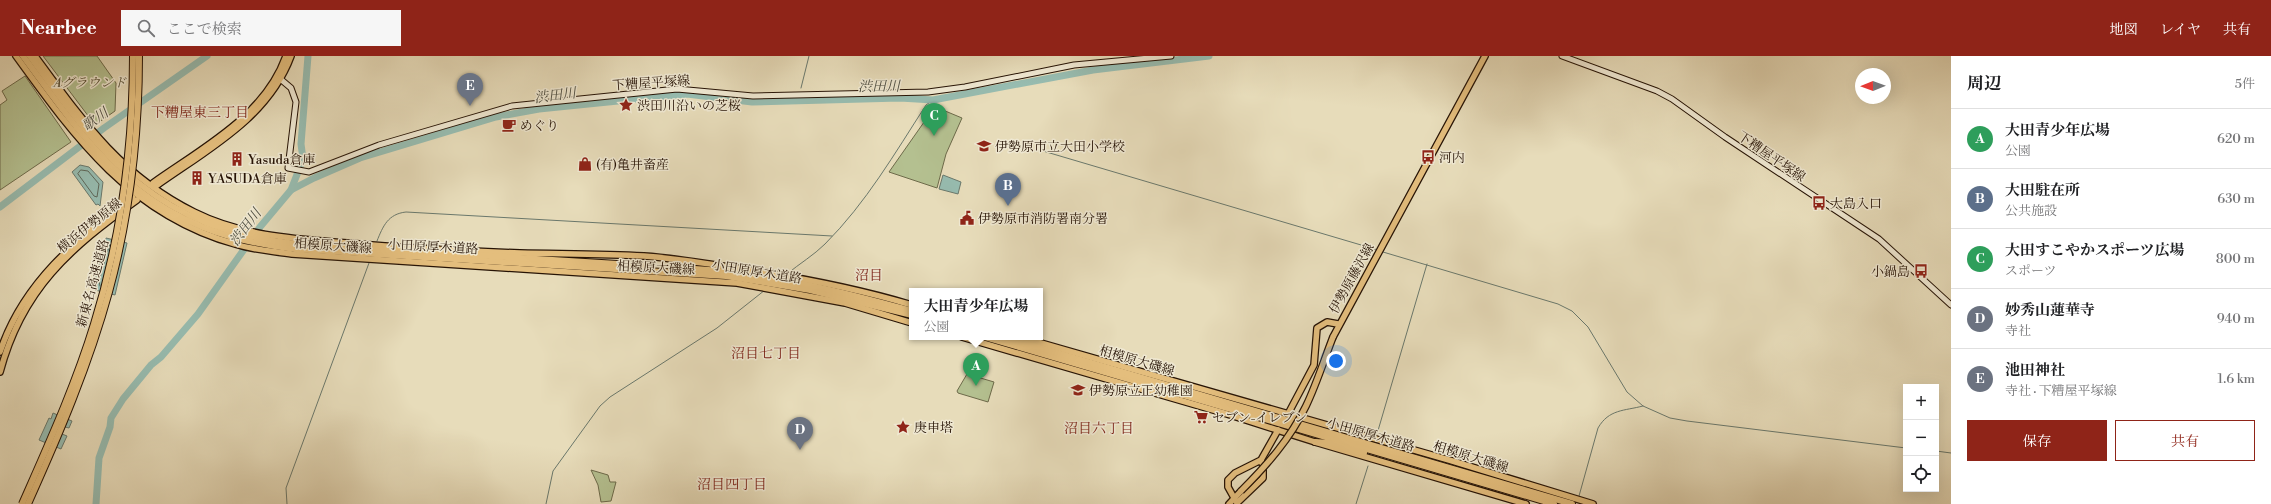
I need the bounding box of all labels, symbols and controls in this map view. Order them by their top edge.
search box [121,10,401,46]
text: Nearbee [20,16,97,40]
icon: search [135,17,157,39]
text: ここで検索 [167,20,242,39]
text: 地図 [2110,21,2138,39]
text: レイヤ [2160,21,2201,39]
text: 共有 [2223,21,2251,39]
north arrow [1855,68,1891,104]
street label: 下糟屋平塚線 [612,72,691,94]
pin: E [457,73,483,106]
text: 周辺 [1967,73,2001,95]
park label: Aグラウンド [52,75,127,91]
text: 5件 [2235,76,2255,92]
water label: 渋田川 [858,78,902,96]
water label: 渋田川 [533,84,579,107]
place icon: 渋田川沿いの芝桜 [618,97,634,113]
place label: 渋田川沿いの芝桜 [637,98,741,114]
water label: 歌川 [79,103,114,135]
pin: C [921,103,947,136]
district label: 下糟屋東三丁目 [151,104,249,122]
cafe icon: めぐり [501,117,517,133]
place label: めぐり [520,118,559,134]
text: 大田青少年広場 [2005,121,2110,140]
street label: 下糟屋平塚線 [1735,128,1808,185]
text: A [1975,131,1985,147]
text: 620 m [2217,131,2255,147]
school or university icon: 伊勢原市立大田小学校 [976,138,992,154]
place label: 伊勢原市立大田小学校 [995,139,1125,155]
text: 公園 [2005,143,2031,159]
bus stop icon: 河内 [1420,149,1436,165]
place label: 河内 [1439,150,1465,166]
building icon: Yasuda倉庫 [229,151,245,167]
place label: Yasuda倉庫 [247,152,316,168]
shop icon: (有)亀井畜産 [577,156,593,172]
place label: (有)亀井畜産 [596,157,669,173]
building icon: YASUDA倉庫 [189,170,205,186]
place label: YASUDA倉庫 [207,171,287,187]
pin: B [995,173,1021,206]
text: 大田駐在所 [2005,181,2080,200]
text: B [1975,191,1985,207]
text: 630 m [2217,191,2255,207]
street label: 横浜伊勢原線 [54,195,125,257]
bus stop icon: 大島入口 [1811,195,1827,211]
place label: 大島入口 [1830,196,1882,212]
text: 公共施設 [2005,203,2057,219]
water label: 渋田川 [226,204,267,250]
public building icon: 伊勢原市消防署南分署 [959,210,975,226]
place label: 伊勢原市消防署南分署 [978,211,1108,227]
street label: 相模原大磯線 [293,235,372,257]
street label: 新東名高速道路 [73,237,112,329]
street label: 小田原厚木道路 [387,237,479,257]
street label: 伊勢原藤沢線 [1326,240,1378,316]
text: 大田すこやかスポーツ広場 [2005,241,2184,260]
text: C [1975,251,1985,267]
text: 800 m [2216,251,2255,267]
street label: 小田原厚木道路 [711,257,803,287]
street label: 相模原大磯線 [617,258,695,278]
bus stop icon: 小鍋島 [1913,263,1929,279]
text: スポーツ [2005,263,2056,279]
place label: 小鍋島 [1871,264,1910,280]
district label: 沼目 [855,267,883,285]
popup [909,288,1043,340]
text: 大田青少年広場 [923,297,1029,316]
text: 妙秀山蓮華寺 [2005,301,2095,320]
text: D [1975,311,1985,327]
text: 940 m [2217,311,2255,327]
text: 公園 [923,319,950,335]
text: 寺社 [2005,323,2031,339]
street label: 相模原大磯線 [1097,343,1176,379]
district label: 沼目七丁目 [731,345,801,363]
your location [1326,351,1346,371]
pin: A [963,353,989,386]
text: 池田神社 [2005,361,2065,380]
text: E [1975,371,1985,387]
text: 1.6 km [2218,371,2255,387]
school or university icon: 伊勢原立正幼稚園 [1070,382,1086,398]
place label: 伊勢原立正幼稚園 [1089,383,1193,399]
text: 寺社 · 下糟屋平塚線 [2005,383,2117,399]
map controls [1903,384,1939,492]
button: + [1903,384,1939,420]
supermarket icon: セブン-イレブン [1193,409,1209,425]
place label: セブン-イレブン [1212,410,1307,426]
street label: 小田原厚木道路 [1325,415,1417,455]
pin: D [787,417,813,450]
place icon: 庚申塔 [895,419,911,435]
place label: 庚申塔 [914,420,953,436]
district label: 沼目六丁目 [1064,420,1134,438]
button: − [1903,420,1939,456]
button: 保存 [1967,420,2107,461]
button: 共有 [2115,420,2255,461]
street label: 相模原大磯線 [1431,438,1510,476]
button: locate [1903,456,1939,492]
district label: 沼目四丁目 [697,476,767,494]

